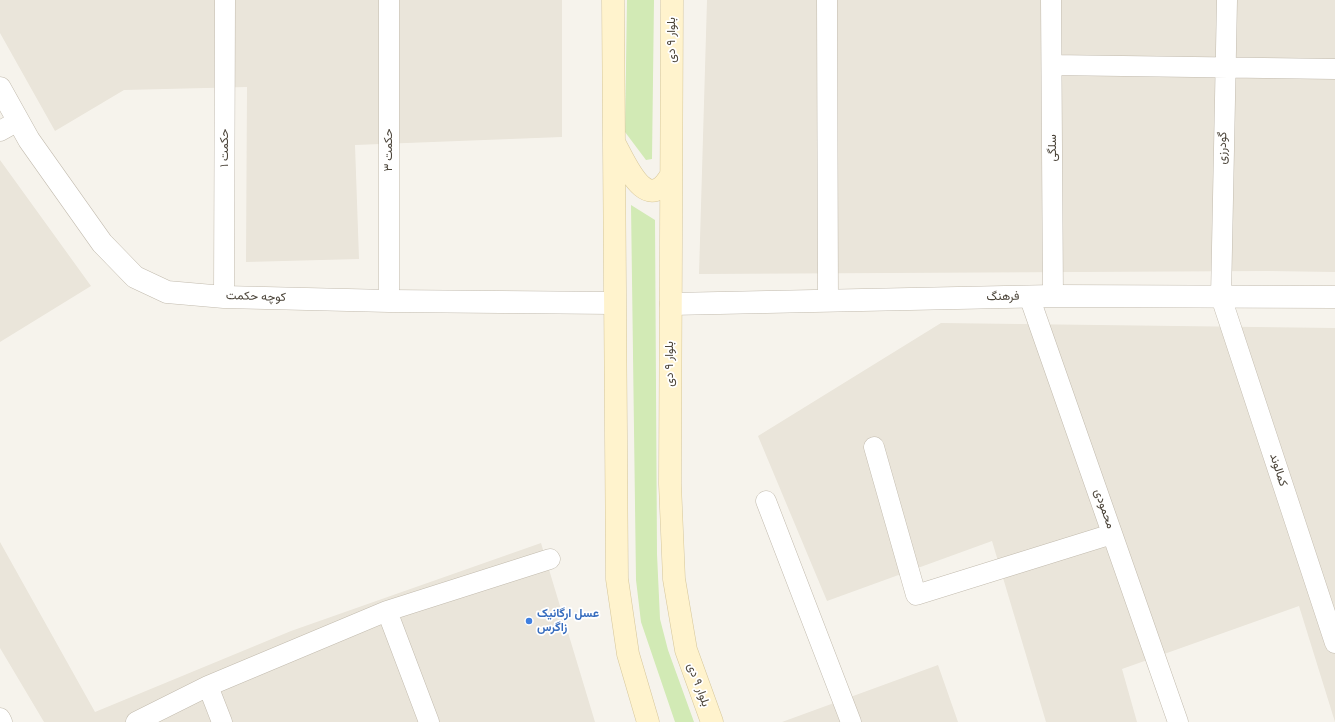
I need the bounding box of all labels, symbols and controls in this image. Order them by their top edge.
street label: بلوار ۹ دی [665,17,679,63]
street label: حکمت ۳ [382,128,396,172]
street label: حکمت ۱ [218,129,232,167]
street label: گودرزی [1216,131,1230,165]
street label: سلگی [1046,134,1060,162]
street label: کوچه حکمت [226,289,286,305]
street label: فرهنگ [986,290,1020,304]
street label: بلوار ۹ دی [663,341,677,387]
street label: کمالوند [1266,452,1290,488]
street label: محمودی [1091,487,1117,531]
place label: عسل ارگانیک زاگرس [537,607,599,635]
marker: عسل ارگانیک زاگرس [524,616,534,626]
street label: بلوار ۹ دی [683,661,713,709]

